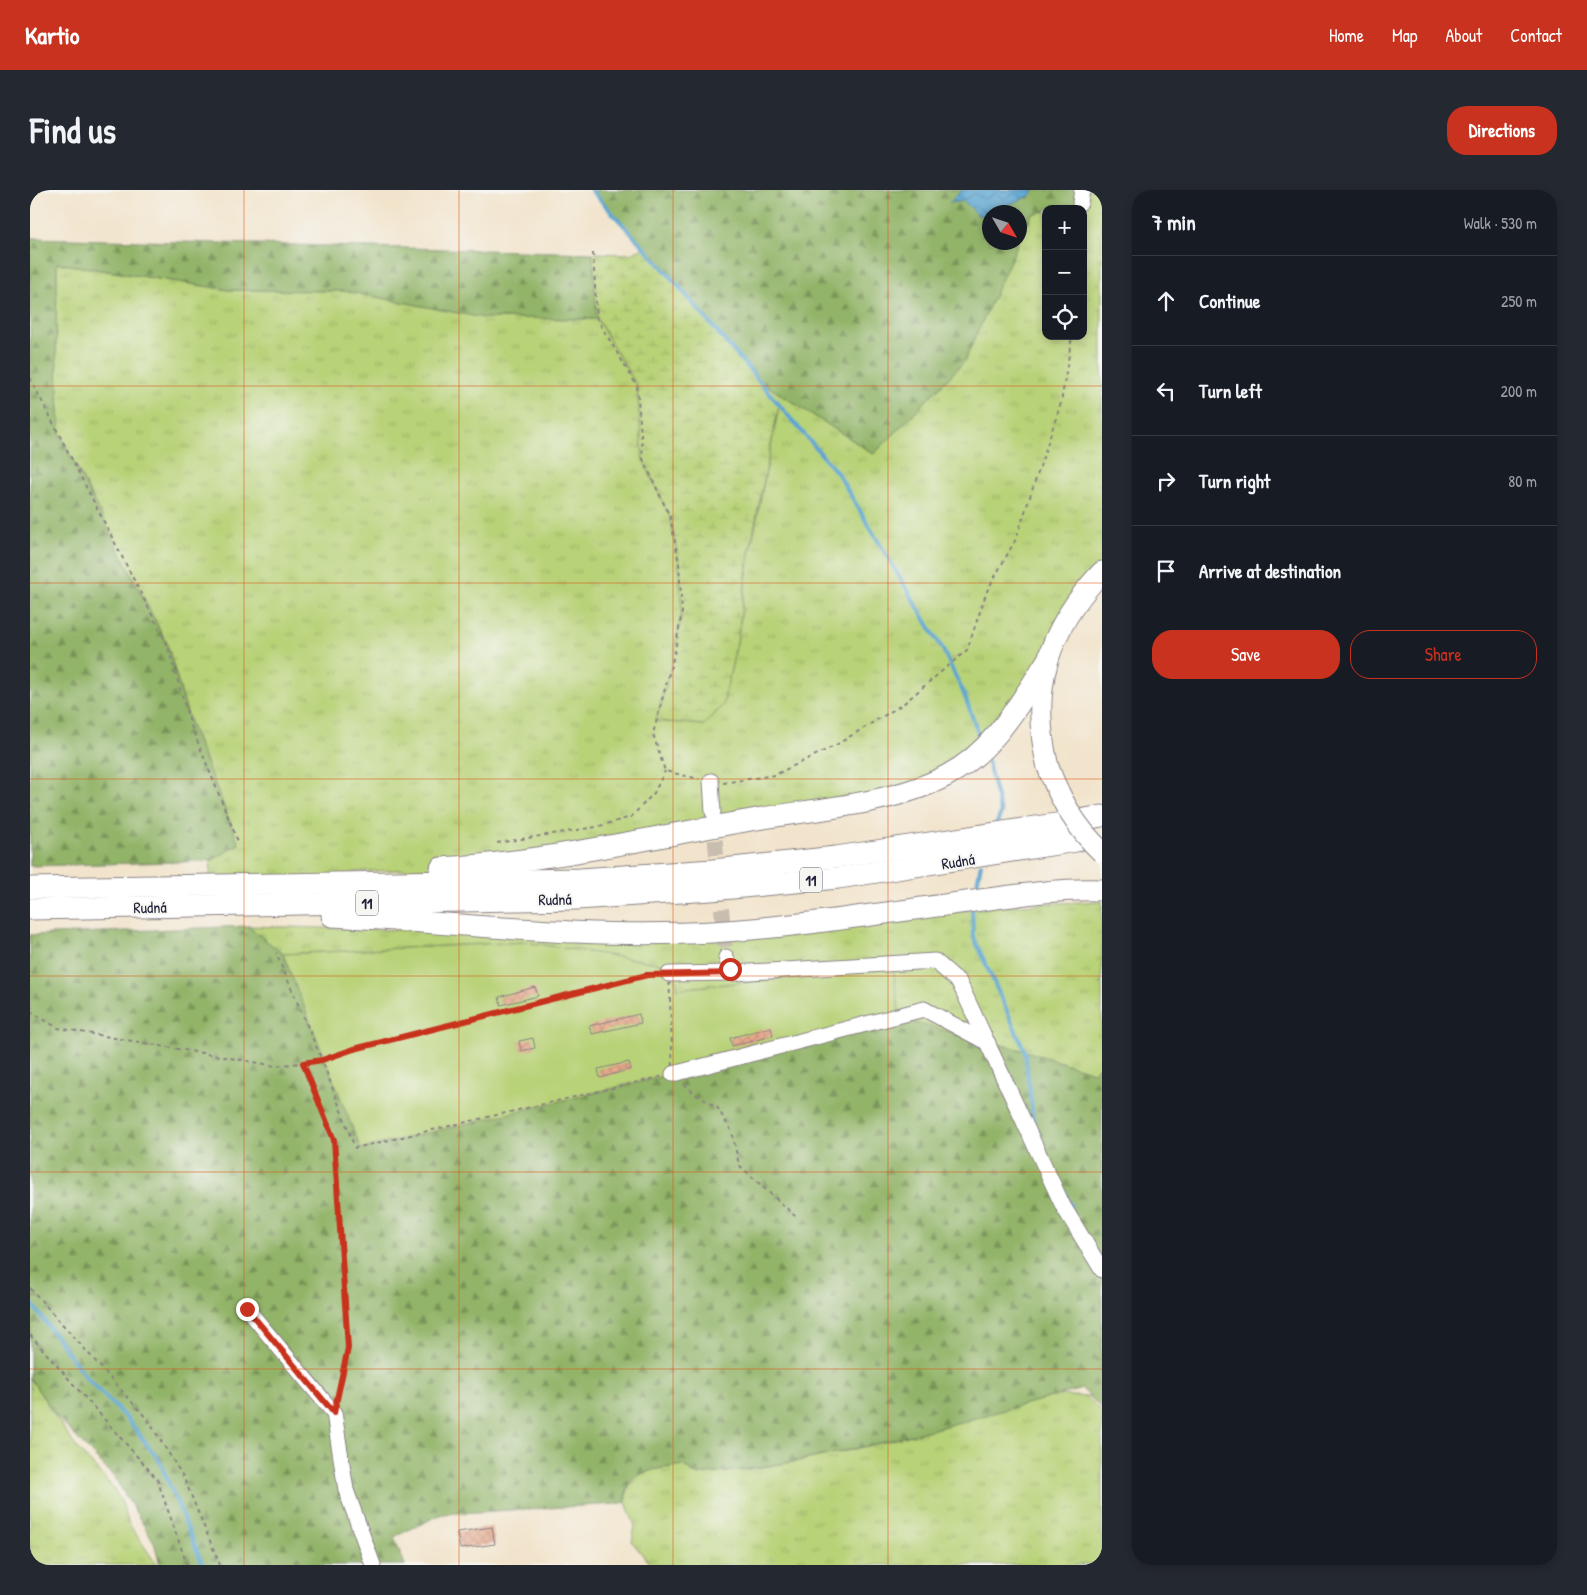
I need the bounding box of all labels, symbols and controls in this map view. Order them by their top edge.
text: Kartio [25,19,80,51]
text: Home [1329,23,1364,48]
text: Map [1392,23,1417,48]
text: About [1445,23,1482,48]
text: Contact [1510,23,1562,48]
button: Directions [1447,106,1557,155]
text: Find us [30,107,116,154]
north arrow [982,205,1027,250]
map controls [1042,205,1087,340]
button: + [1042,205,1087,250]
text: 7 min [1152,208,1196,237]
text: Walk · 530 m [1464,212,1537,234]
button: − [1042,250,1087,295]
icon: ahead [1152,287,1180,315]
text: Continue [1199,288,1260,314]
text: 250 m [1501,290,1537,312]
button: locate [1042,295,1087,340]
icon: left [1152,377,1180,405]
text: Turn left [1199,378,1262,404]
text: 200 m [1501,380,1537,402]
icon: right [1152,467,1180,495]
text: Turn right [1199,468,1270,494]
text: 80 m [1508,470,1537,492]
icon: arrive [1152,557,1180,585]
text: Arrive at destination [1199,558,1341,584]
button: Save [1152,630,1340,679]
button: Share [1350,630,1537,679]
street label: Rudná [940,848,976,874]
road number: 11 [800,868,822,892]
street label: Rudná [538,888,572,910]
road number: 11 [356,890,378,916]
street label: Rudná [133,896,167,918]
route start [719,958,742,981]
route end [236,1298,259,1321]

